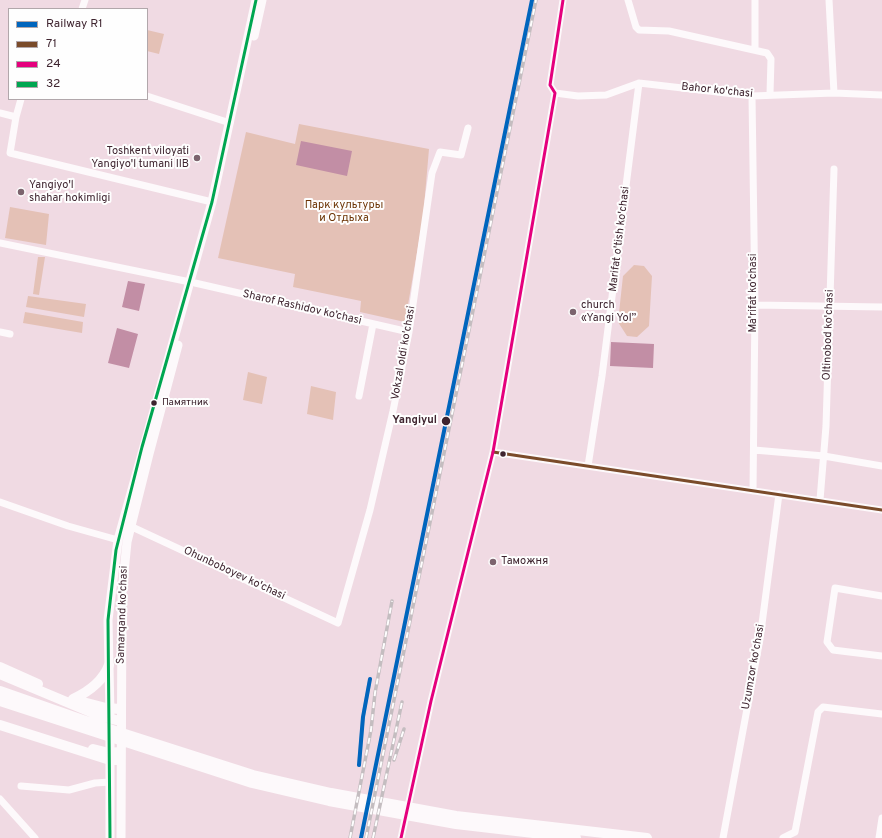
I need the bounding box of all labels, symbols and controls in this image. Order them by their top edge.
legend [8,8,148,100]
text: Railway R1 [46,16,103,32]
text: 71 [46,36,57,52]
text: 24 [46,56,61,72]
text: 32 [46,76,60,92]
street label: Bahor ko'chasi [681,81,753,101]
place label: Toshkent viloyati Yangiyo'l tumani IIB [91,145,189,171]
marker: Toshkent viloyati Yangiyo'l tumani IIB [192,153,202,163]
place label: Yangiyo'l shahar hokimligi [29,179,110,205]
street label: Marifat o'tish ko'chasi [607,186,633,292]
marker: Yangiyo'l shahar hokimligi [16,187,26,197]
park label: Парк культуры и Отдыха [305,199,383,225]
street label: Ma'rifat ko'chasi [747,253,761,333]
street label: Sharof Rashidov ko’chasi [241,288,363,328]
street label: Oltinobod ko'chasi [821,289,837,381]
place label: church «Yangi Yol” [581,299,636,325]
street label: Vokzal oldi ko'chasi [389,305,419,401]
marker: church «Yangi Yol” [568,307,578,317]
place label: Памятник [162,397,209,409]
marker: Памятник [149,398,159,408]
place label: Yangiyul [392,414,437,428]
marker: Yangiyul [440,415,452,427]
unlabelled marker [498,449,508,459]
street label: Ohunboboyev ko'chasi [181,545,287,603]
place label: Таможня [501,555,548,569]
marker: Таможня [488,557,498,567]
street label: Samarqand ko'chasi [115,565,131,665]
street label: Uzumzor ko'chasi [740,623,768,711]

